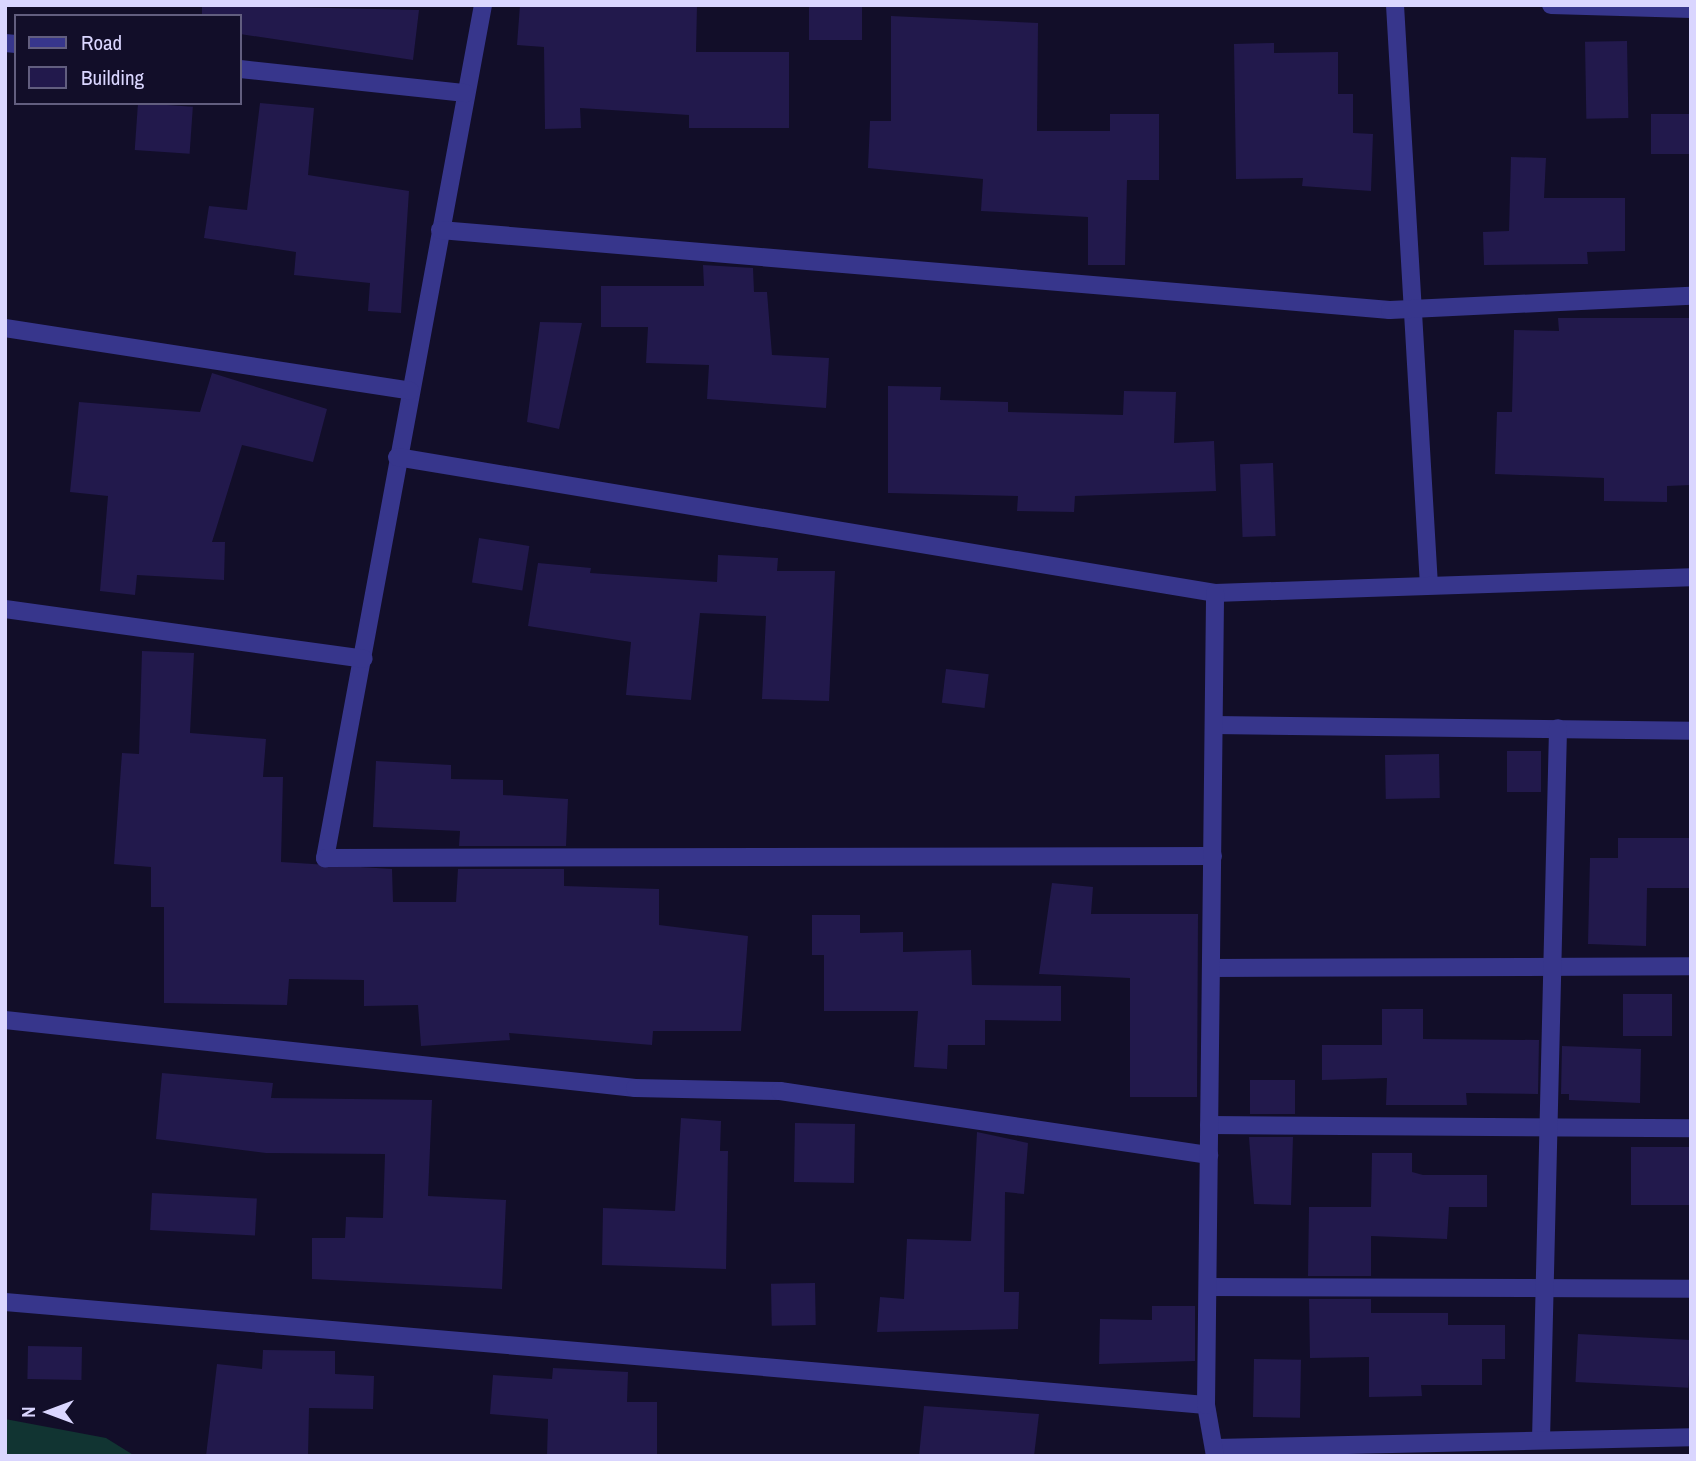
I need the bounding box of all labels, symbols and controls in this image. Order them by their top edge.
legend [14,14,242,105]
text: Road [81,28,122,57]
text: Building [81,63,144,92]
north arrow [14,1377,84,1447]
text: N [15,1406,41,1418]

